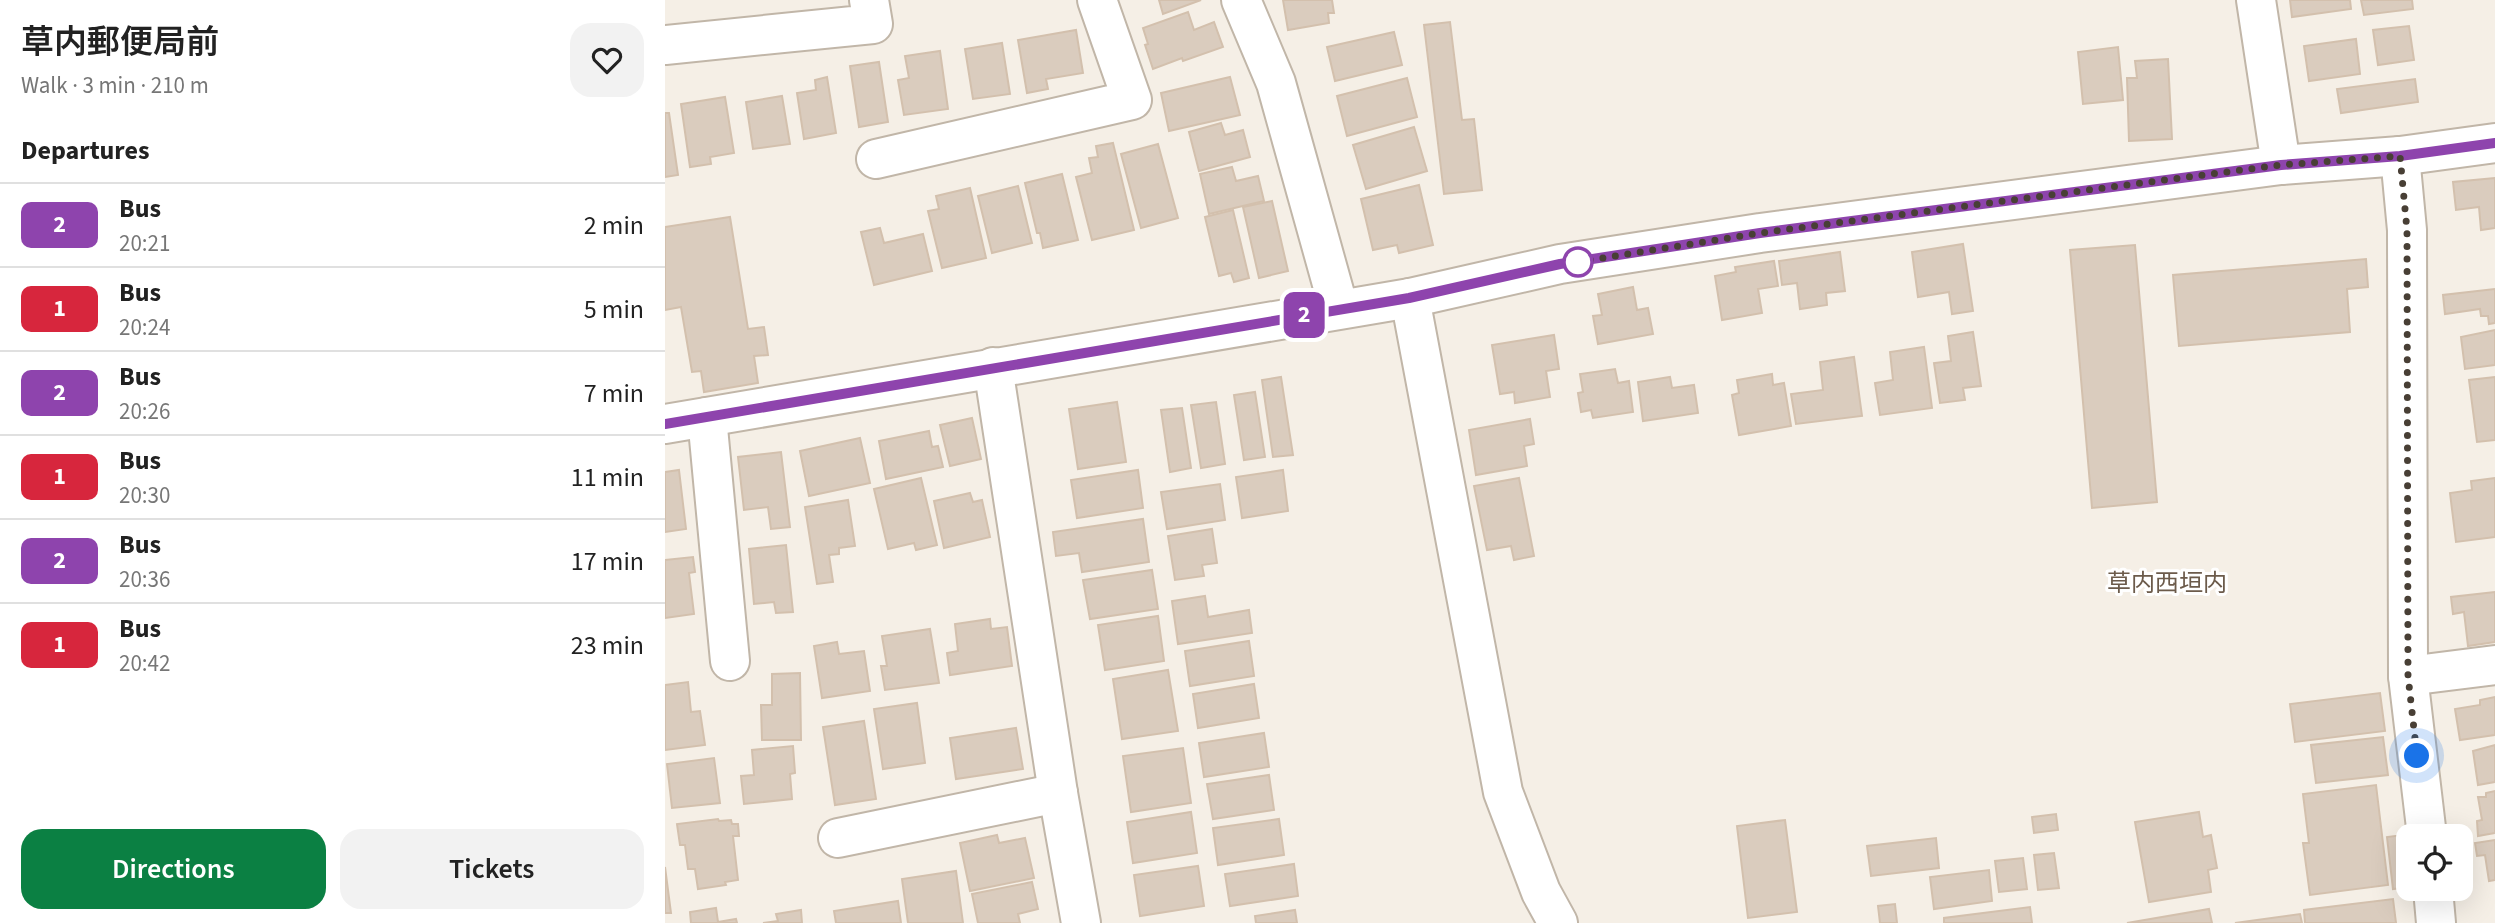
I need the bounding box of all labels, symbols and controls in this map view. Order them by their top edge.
text: 草内郵便局前 [21,19,219,66]
button: heart [570,23,644,97]
text: Walk · 3 min · 210 m [21,69,209,102]
text: Departures [21,132,149,169]
text: Bus [119,190,161,227]
text: 2 [53,207,66,242]
text: 2 min [584,207,644,244]
text: 20:21 [119,227,170,260]
unlabelled marker [1563,247,1593,277]
text: Bus [119,274,161,311]
text: 1 [53,291,66,326]
text: 5 min [584,291,644,328]
line badge: 2 [1281,292,1327,338]
text: 2 [1298,297,1310,332]
text: 20:24 [119,311,170,344]
text: Bus [119,358,161,395]
text: 2 [53,375,66,410]
text: 7 min [584,375,644,412]
text: 20:26 [119,395,170,428]
text: Bus [119,442,161,479]
text: 1 [53,459,66,494]
text: 11 min [571,459,644,496]
text: 20:30 [119,479,170,512]
text: Bus [119,526,161,563]
text: 2 [53,543,66,578]
text: 17 min [571,543,644,580]
text: 20:36 [119,563,170,596]
district label: 草内西垣内 [2107,566,2227,601]
text: Bus [119,610,161,647]
text: 1 [53,627,66,662]
text: 23 min [571,627,644,664]
text: 20:42 [119,647,170,680]
your location [2399,738,2434,773]
map controls [2396,824,2473,901]
button: locate [2396,824,2473,901]
button: Directions [21,829,326,909]
button: Tickets [340,829,644,909]

